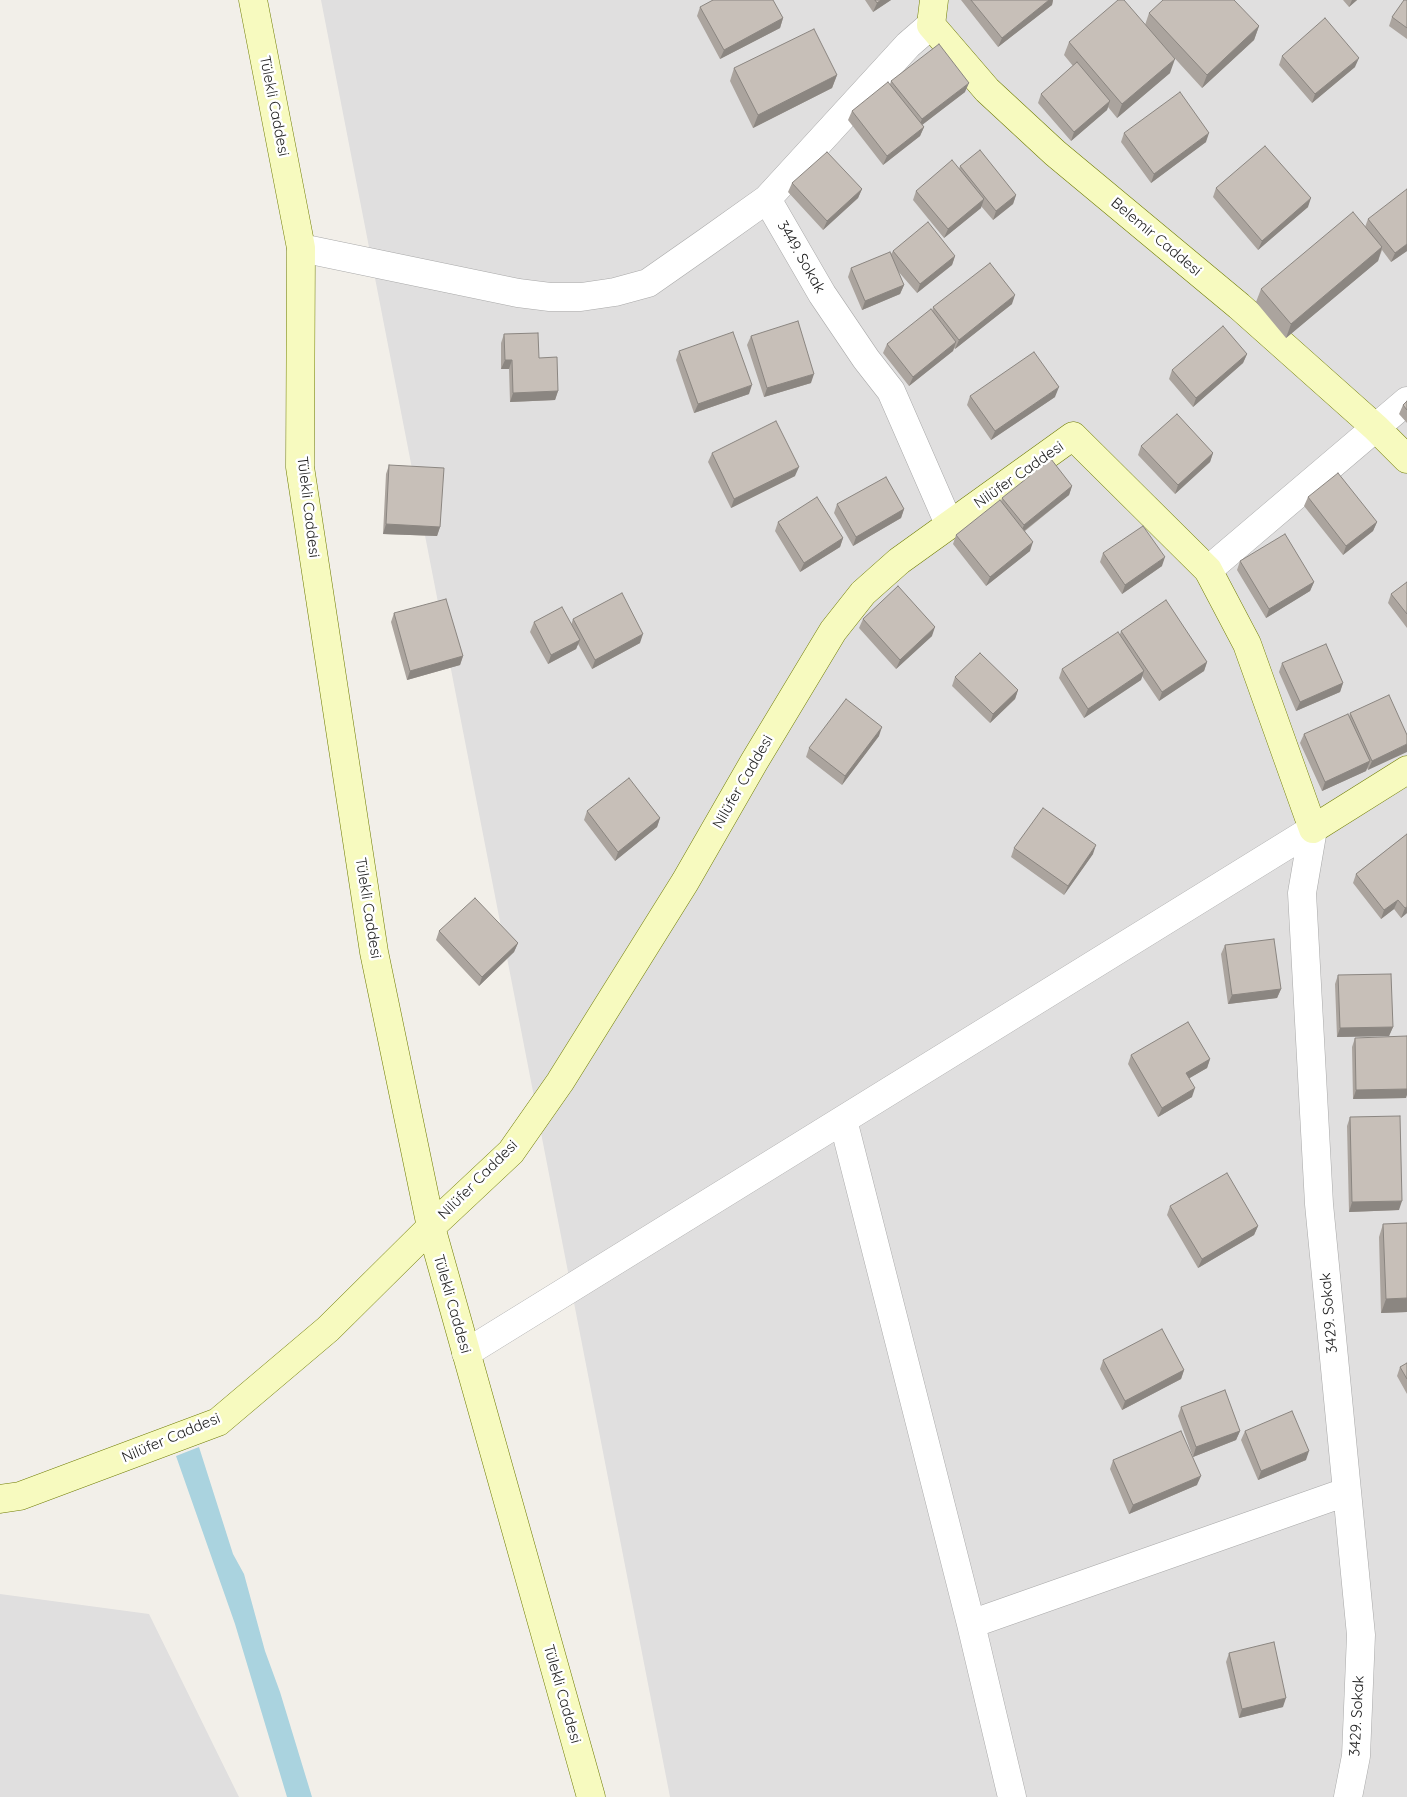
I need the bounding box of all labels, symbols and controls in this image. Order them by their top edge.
street label: Tülekli Caddesi [255,54,293,158]
street label: Belemir Caddesi [1107,194,1205,280]
street label: 3449. Sokak [773,218,829,296]
street label: Nilüfer Caddesi [971,438,1067,512]
street label: Tülekli Caddesi [293,455,323,559]
street label: Nilüfer Caddesi [709,732,777,832]
street label: Tülekli Caddesi [351,856,385,960]
street label: Nilüfer Caddesi [435,1137,521,1223]
street label: Tülekli Caddesi [429,1252,475,1356]
street label: 3429. Sokak [1316,1272,1342,1354]
street label: Nilüfer Caddesi [119,1409,223,1467]
street label: Tülekli Caddesi [539,1642,585,1746]
street label: 3429. Sokak [1346,1675,1368,1757]

